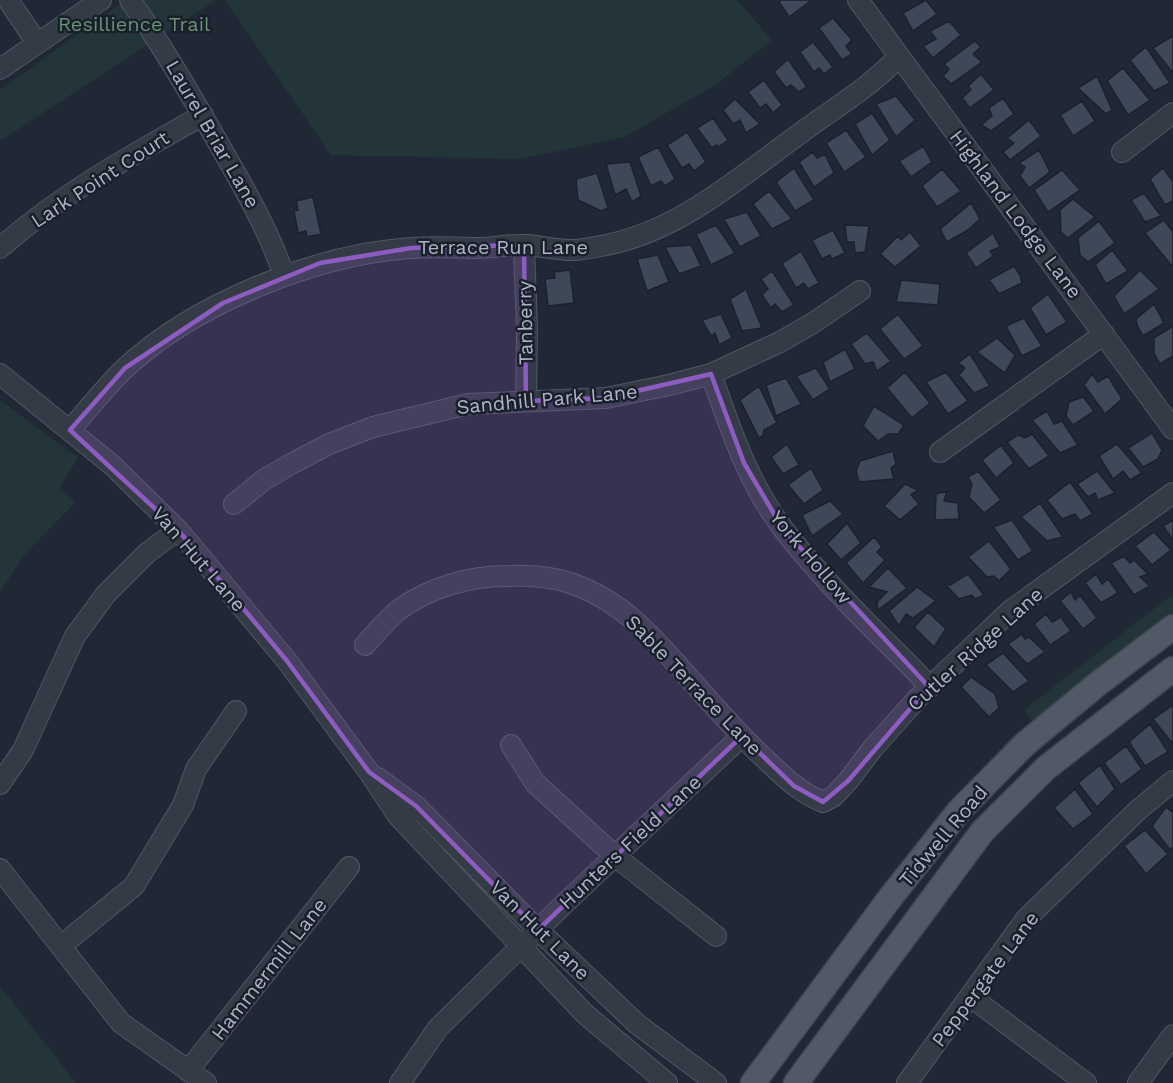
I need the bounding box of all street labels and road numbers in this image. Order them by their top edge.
street label: Laurel Briar Lane [161,56,265,212]
street label: Lark Point Court [26,125,174,233]
street label: Highland Lodge Lane [945,125,1087,303]
street label: Terrace Run Lane [418,235,588,259]
street label: Tanberry [512,280,538,365]
street label: Sandhill Park Lane [456,379,638,419]
street label: Van Hut Lane [147,501,251,617]
street label: York Hollow [765,505,857,609]
street label: Cutler Ridge Lane [902,582,1048,716]
street label: Sable Terrace Lane [621,610,767,760]
street label: Hunters Field Lane [554,770,706,914]
street label: Tidwell Road [894,781,992,891]
street label: Van Hut Lane [485,875,595,985]
street label: Hammermill Lane [206,893,332,1045]
street label: Peppergate Lane [926,907,1044,1051]

